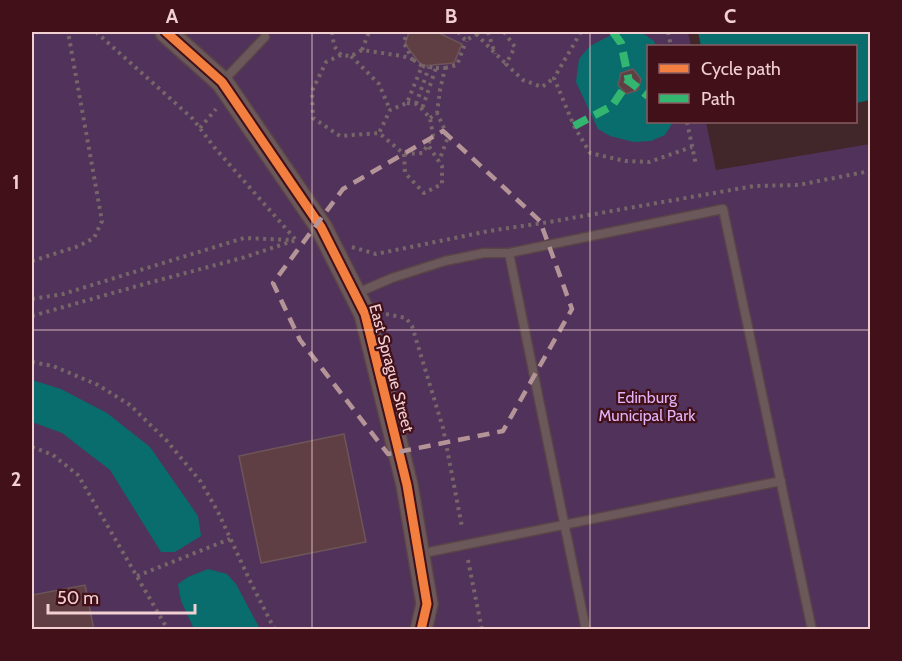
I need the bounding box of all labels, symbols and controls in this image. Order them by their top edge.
text: A [166,4,179,28]
text: B [445,4,457,28]
text: C [724,4,736,28]
legend [647,45,857,123]
text: Cycle path [701,58,781,80]
text: Path [701,88,735,110]
text: 1 [12,170,20,194]
street label: East Sprague Street [365,302,418,435]
park label: Edinburg Municipal Park [599,388,696,425]
text: 2 [11,467,21,491]
scale bar [48,577,195,615]
text: 50 m [57,587,99,609]

